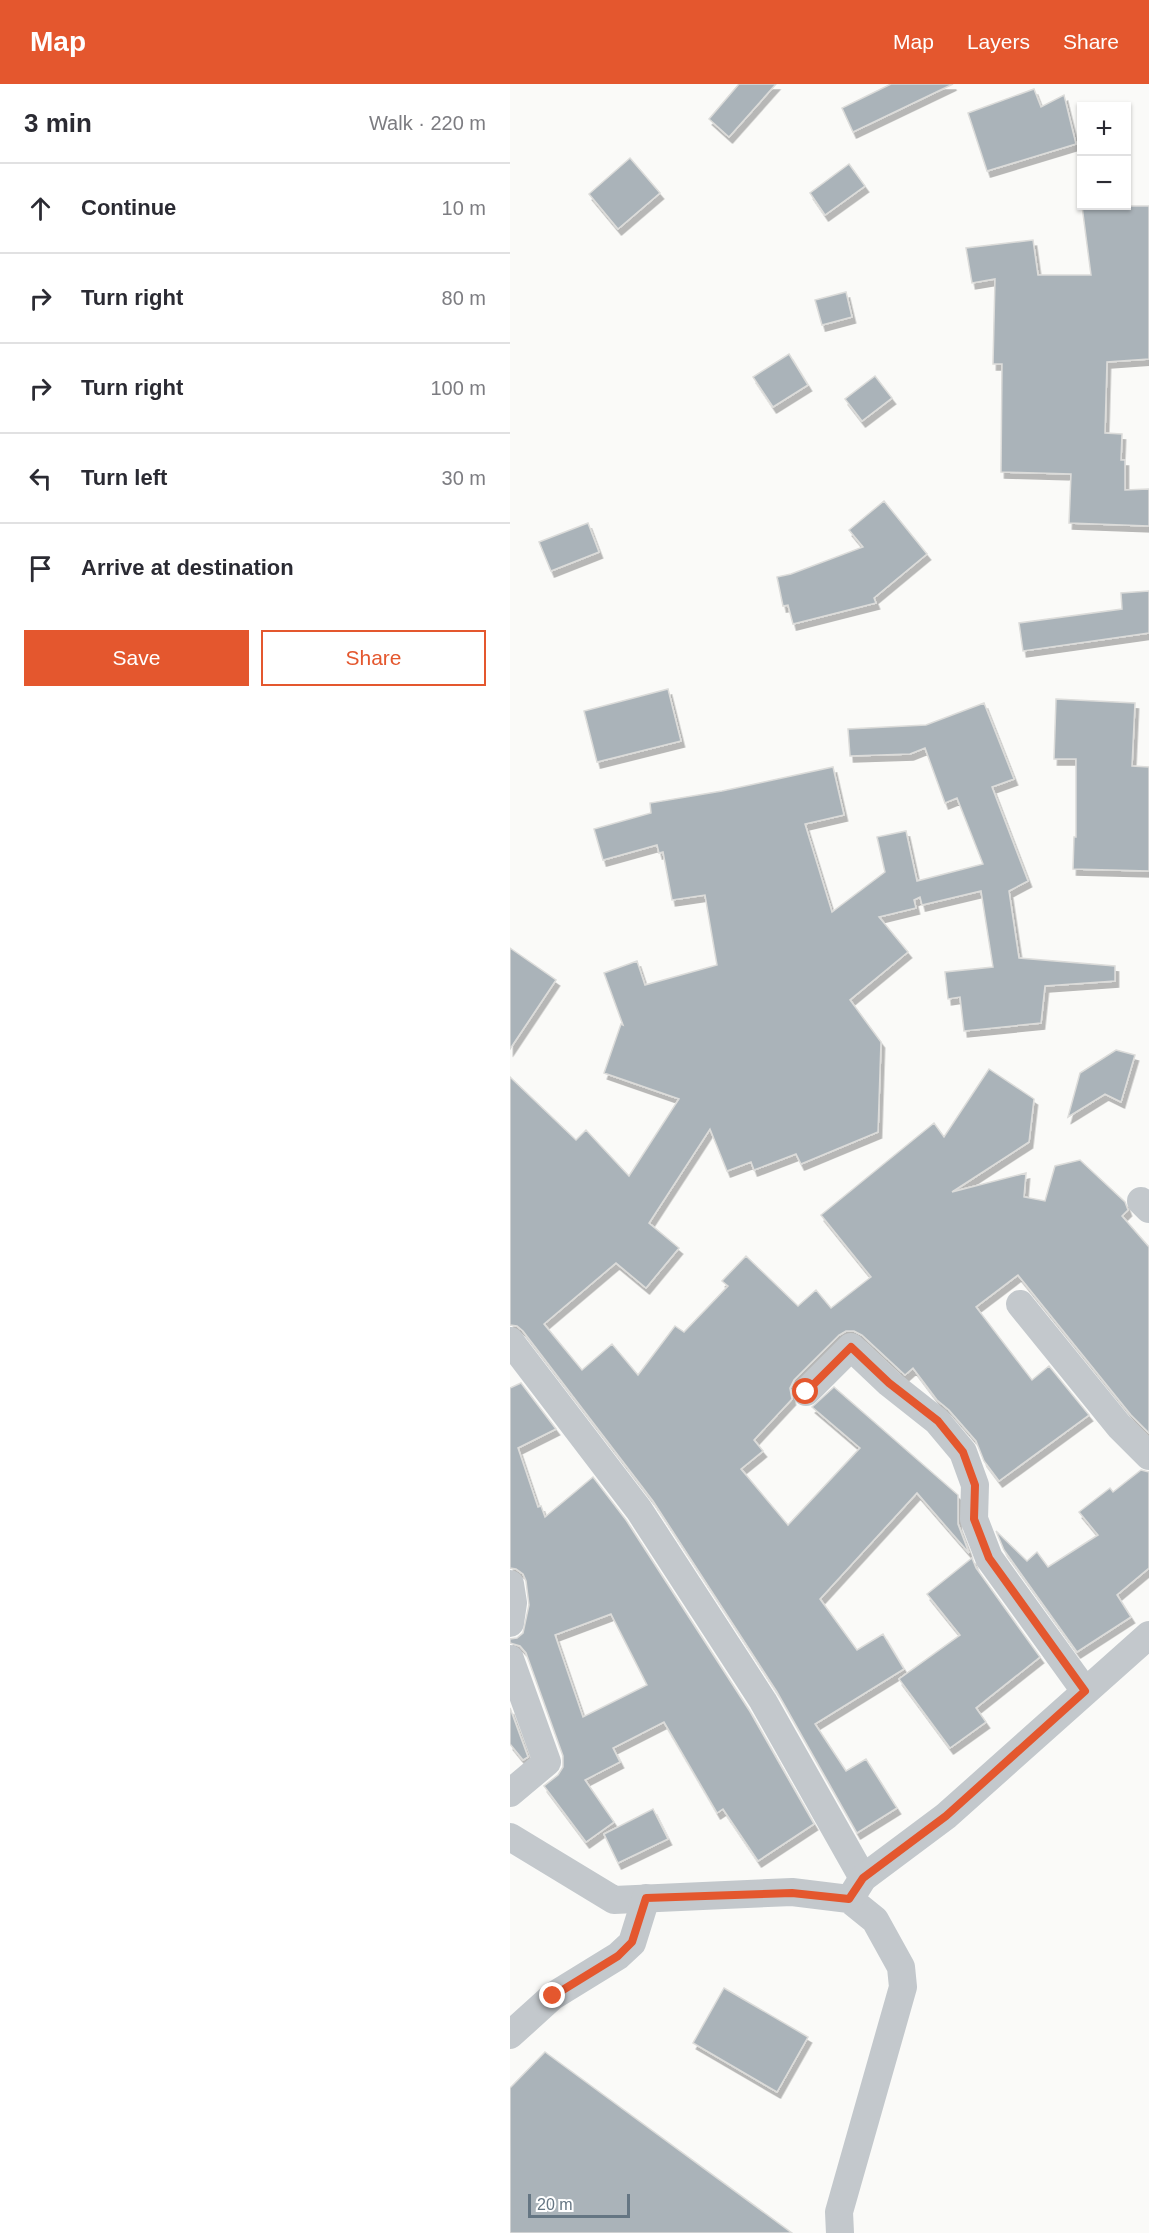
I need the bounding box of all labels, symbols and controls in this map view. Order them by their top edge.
text: Map [30,26,86,57]
text: Map [893,30,934,53]
text: Layers [967,30,1030,53]
text: Share [1063,30,1119,53]
map controls [1077,102,1131,210]
button: + [1077,102,1131,156]
text: 3 min [24,108,92,138]
text: Walk · 220 m [369,112,486,134]
button: − [1077,156,1131,210]
icon: ahead [24,192,57,225]
text: Continue [81,195,176,220]
text: 10 m [442,197,486,219]
icon: right [24,282,57,315]
text: Turn right [81,285,183,310]
text: 80 m [442,287,486,309]
icon: right [24,372,57,405]
text: Turn right [81,375,183,400]
text: 100 m [430,377,486,399]
icon: left [24,462,57,495]
text: Turn left [81,465,167,490]
text: 30 m [442,467,486,489]
icon: arrive [24,552,57,585]
text: Arrive at destination [81,555,294,580]
button: Save [24,630,249,686]
button: Share [261,630,486,686]
route start [792,1378,818,1404]
route end [539,1982,565,2008]
scale bar [528,2191,630,2218]
text: 20 m [537,2196,573,2213]

